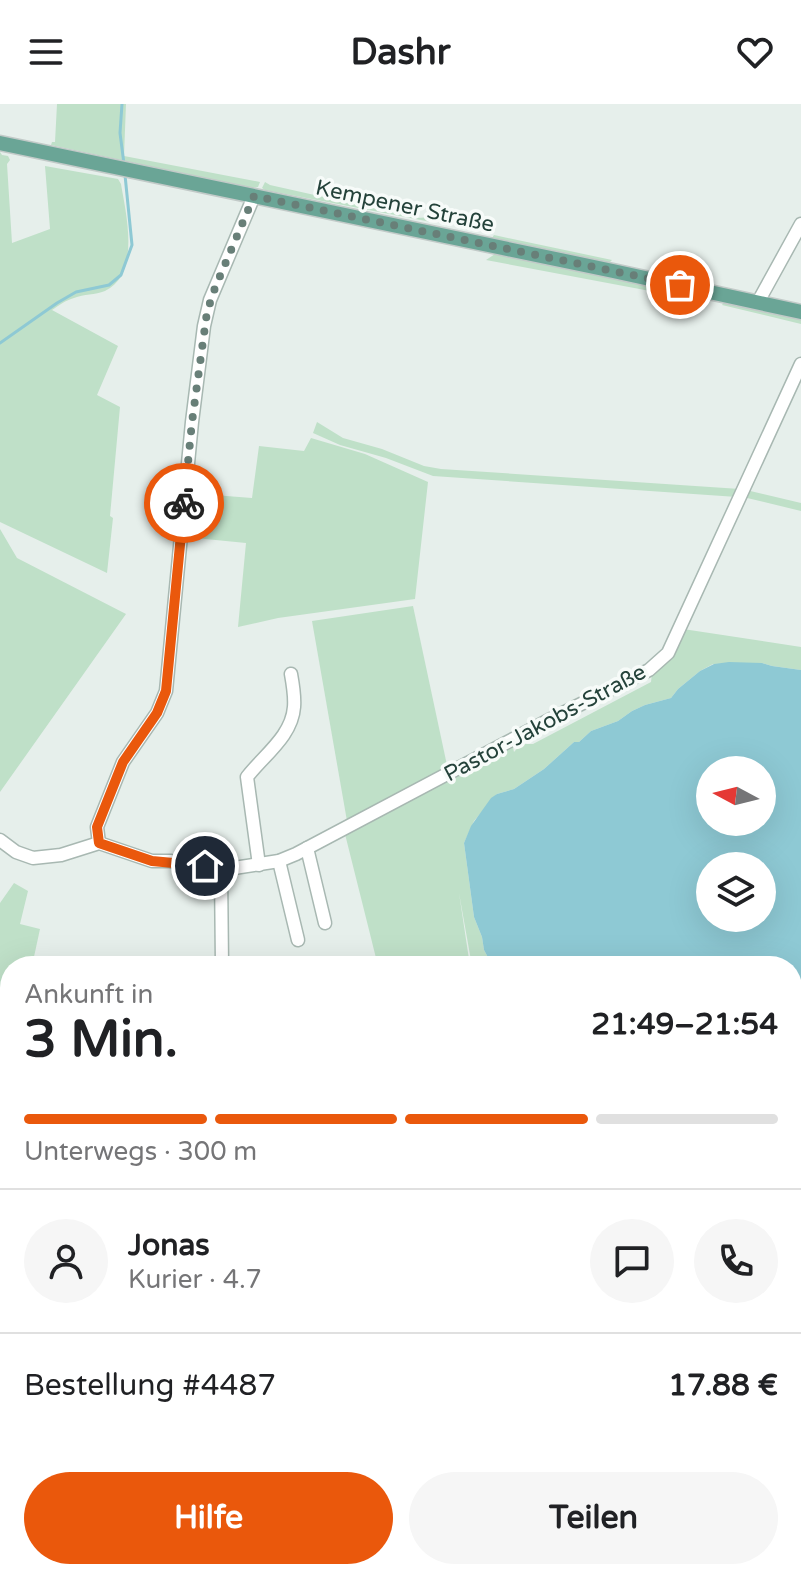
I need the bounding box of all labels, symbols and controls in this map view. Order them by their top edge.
icon: menu [24,30,68,74]
icon: heart [733,30,777,74]
text: Dashr [351,31,450,74]
street label: Kempener Straße [313,174,497,238]
pin [646,251,714,319]
icon: bag [658,263,702,307]
courier [144,463,224,543]
icon: bike [162,481,206,525]
street label: Pastor-Jakobs-Straße [440,659,650,787]
north arrow [696,756,776,836]
map controls [696,756,776,932]
pin [171,832,239,900]
icon: home [183,844,227,888]
button: layers [696,852,776,932]
text: Ankunft in [24,979,153,1010]
text: 21:49–21:54 [591,1006,778,1043]
text: 3 Min. [24,1008,178,1071]
text: Unterwegs · 300 m [24,1136,257,1167]
button: person [24,1219,108,1303]
button: chat [590,1219,674,1303]
button: phone [694,1219,778,1303]
text: Jonas [128,1227,210,1264]
text: Kurier · 4.7 [128,1264,262,1295]
text: Bestellung #4487 [24,1367,276,1404]
text: 17.88 € [668,1367,778,1404]
button: Hilfe [24,1472,393,1564]
button: Teilen [409,1472,778,1564]

